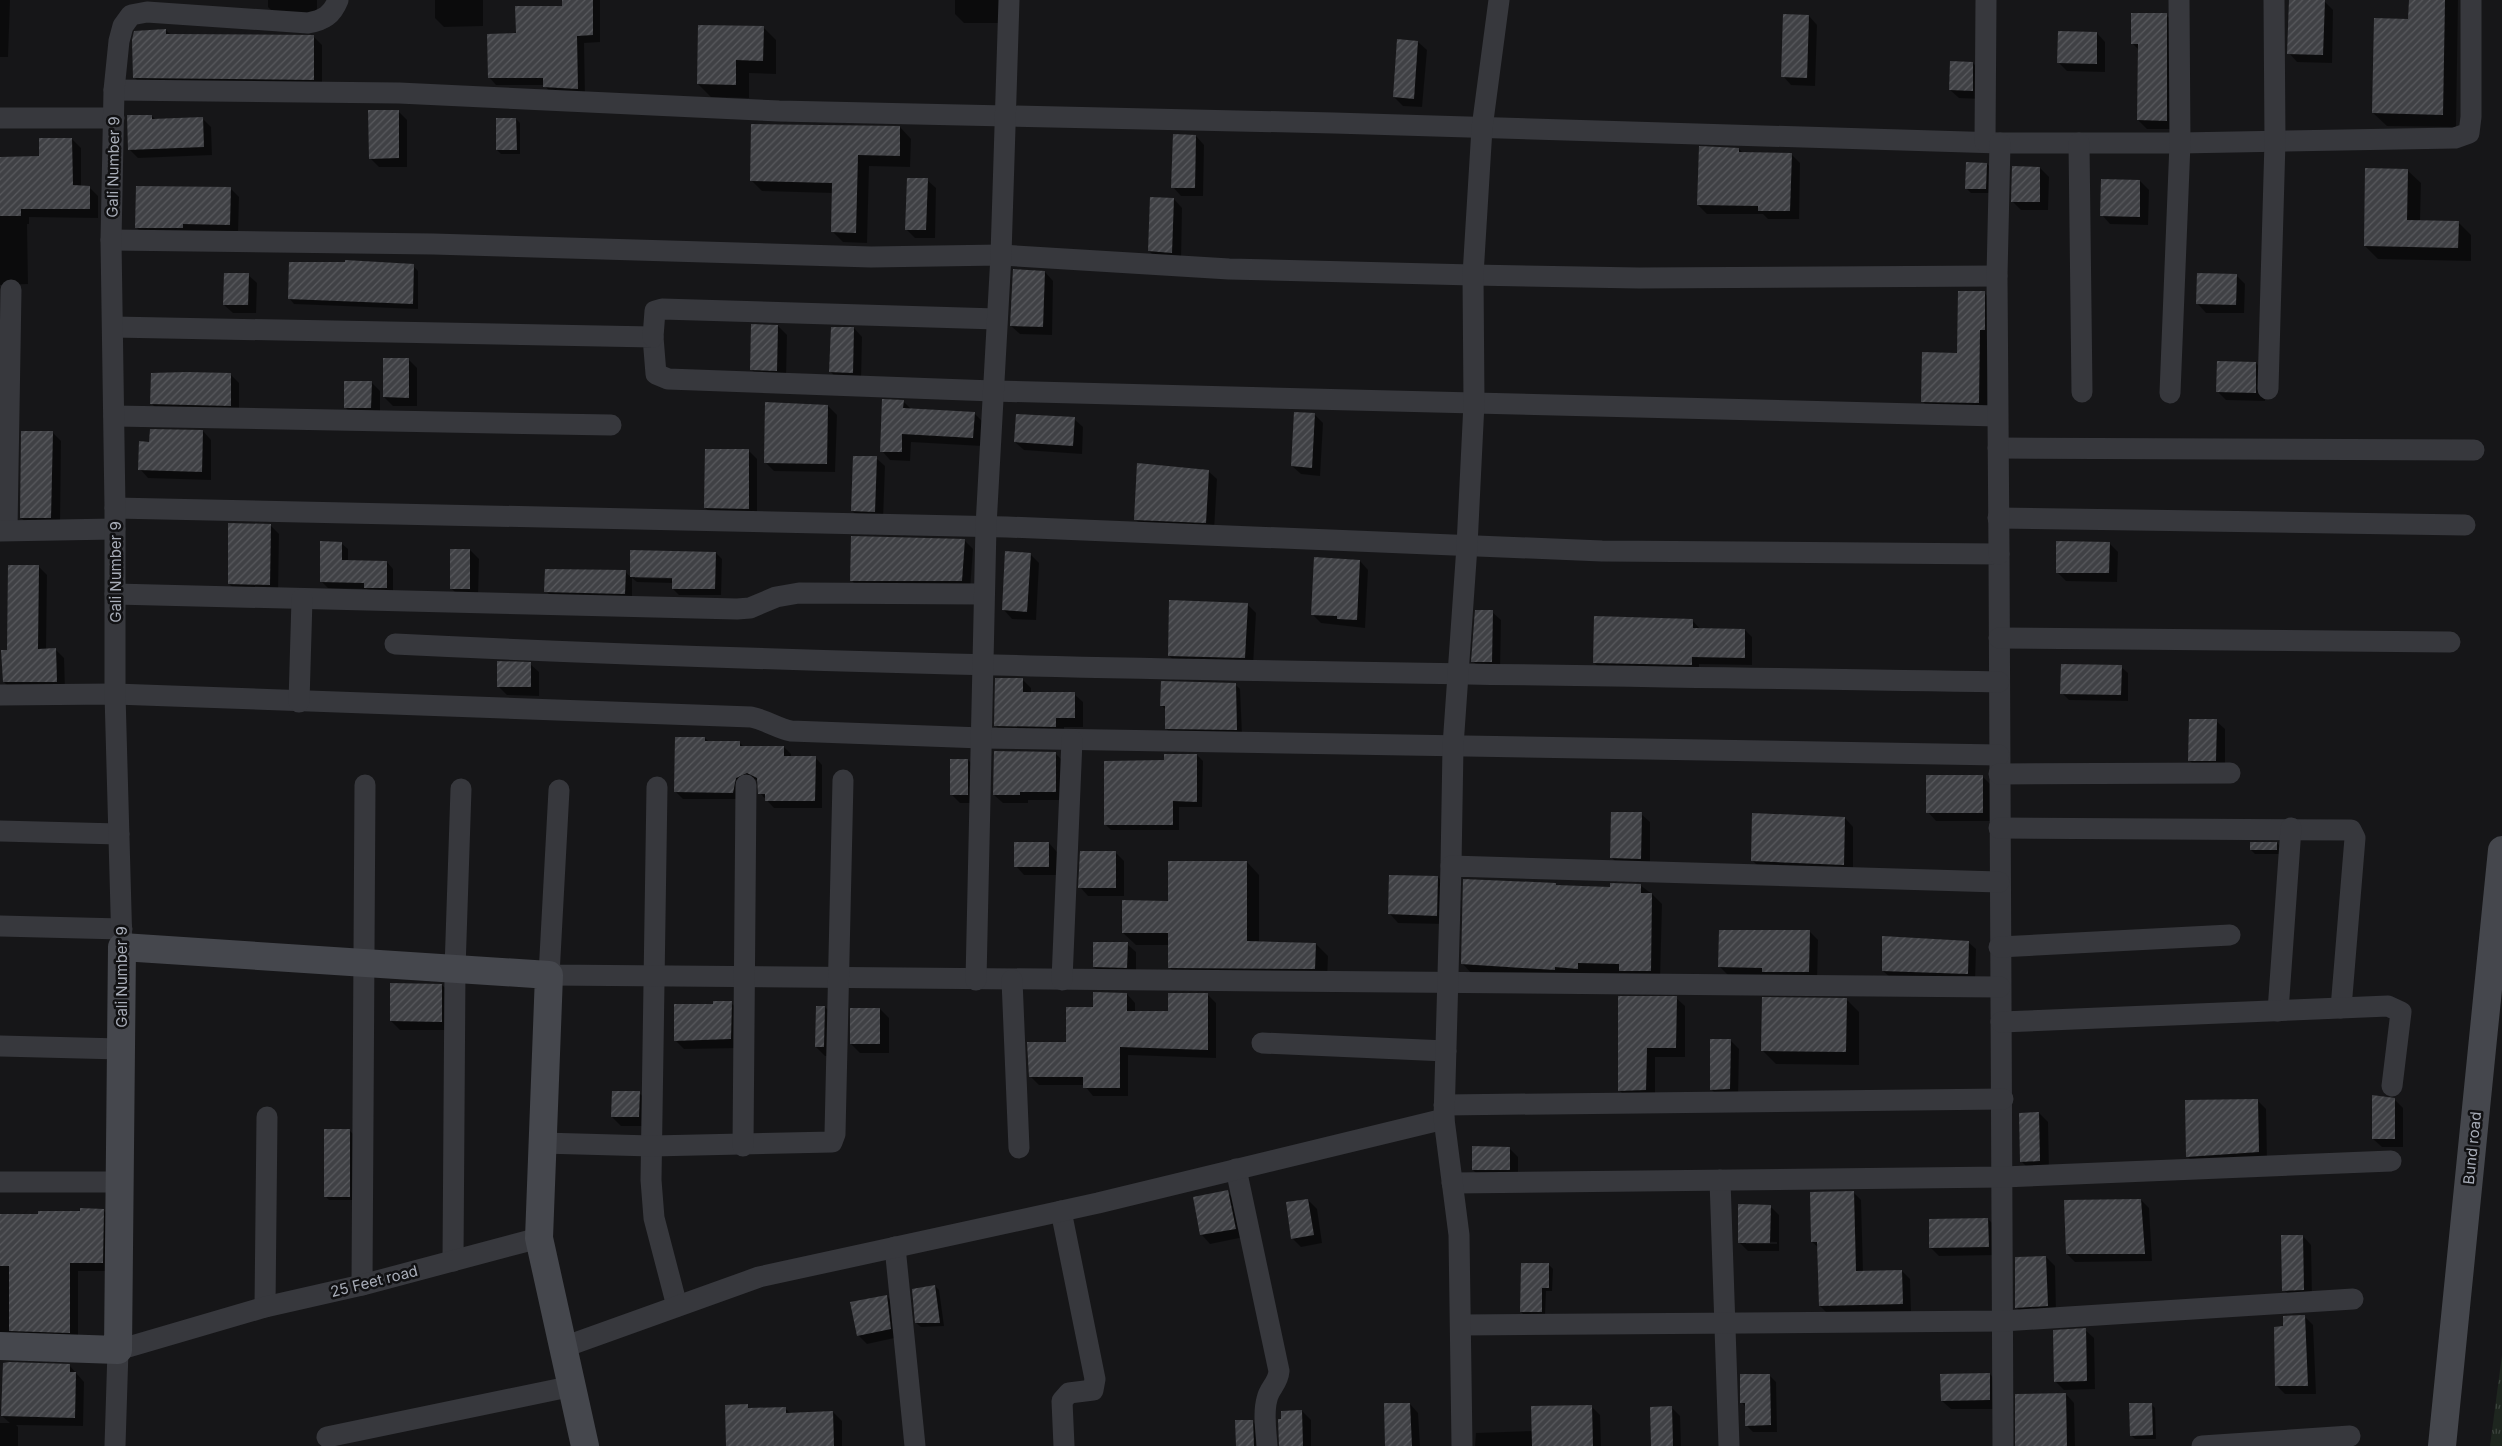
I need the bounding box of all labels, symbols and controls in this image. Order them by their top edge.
street label: Gali Number 9 [103,116,123,218]
street label: Gali Number 9 [106,521,125,623]
street label: Gali Number 9 [112,926,131,1028]
street label: Bund road [2459,1111,2485,1185]
street label: 25 Feet road [328,1261,420,1301]

